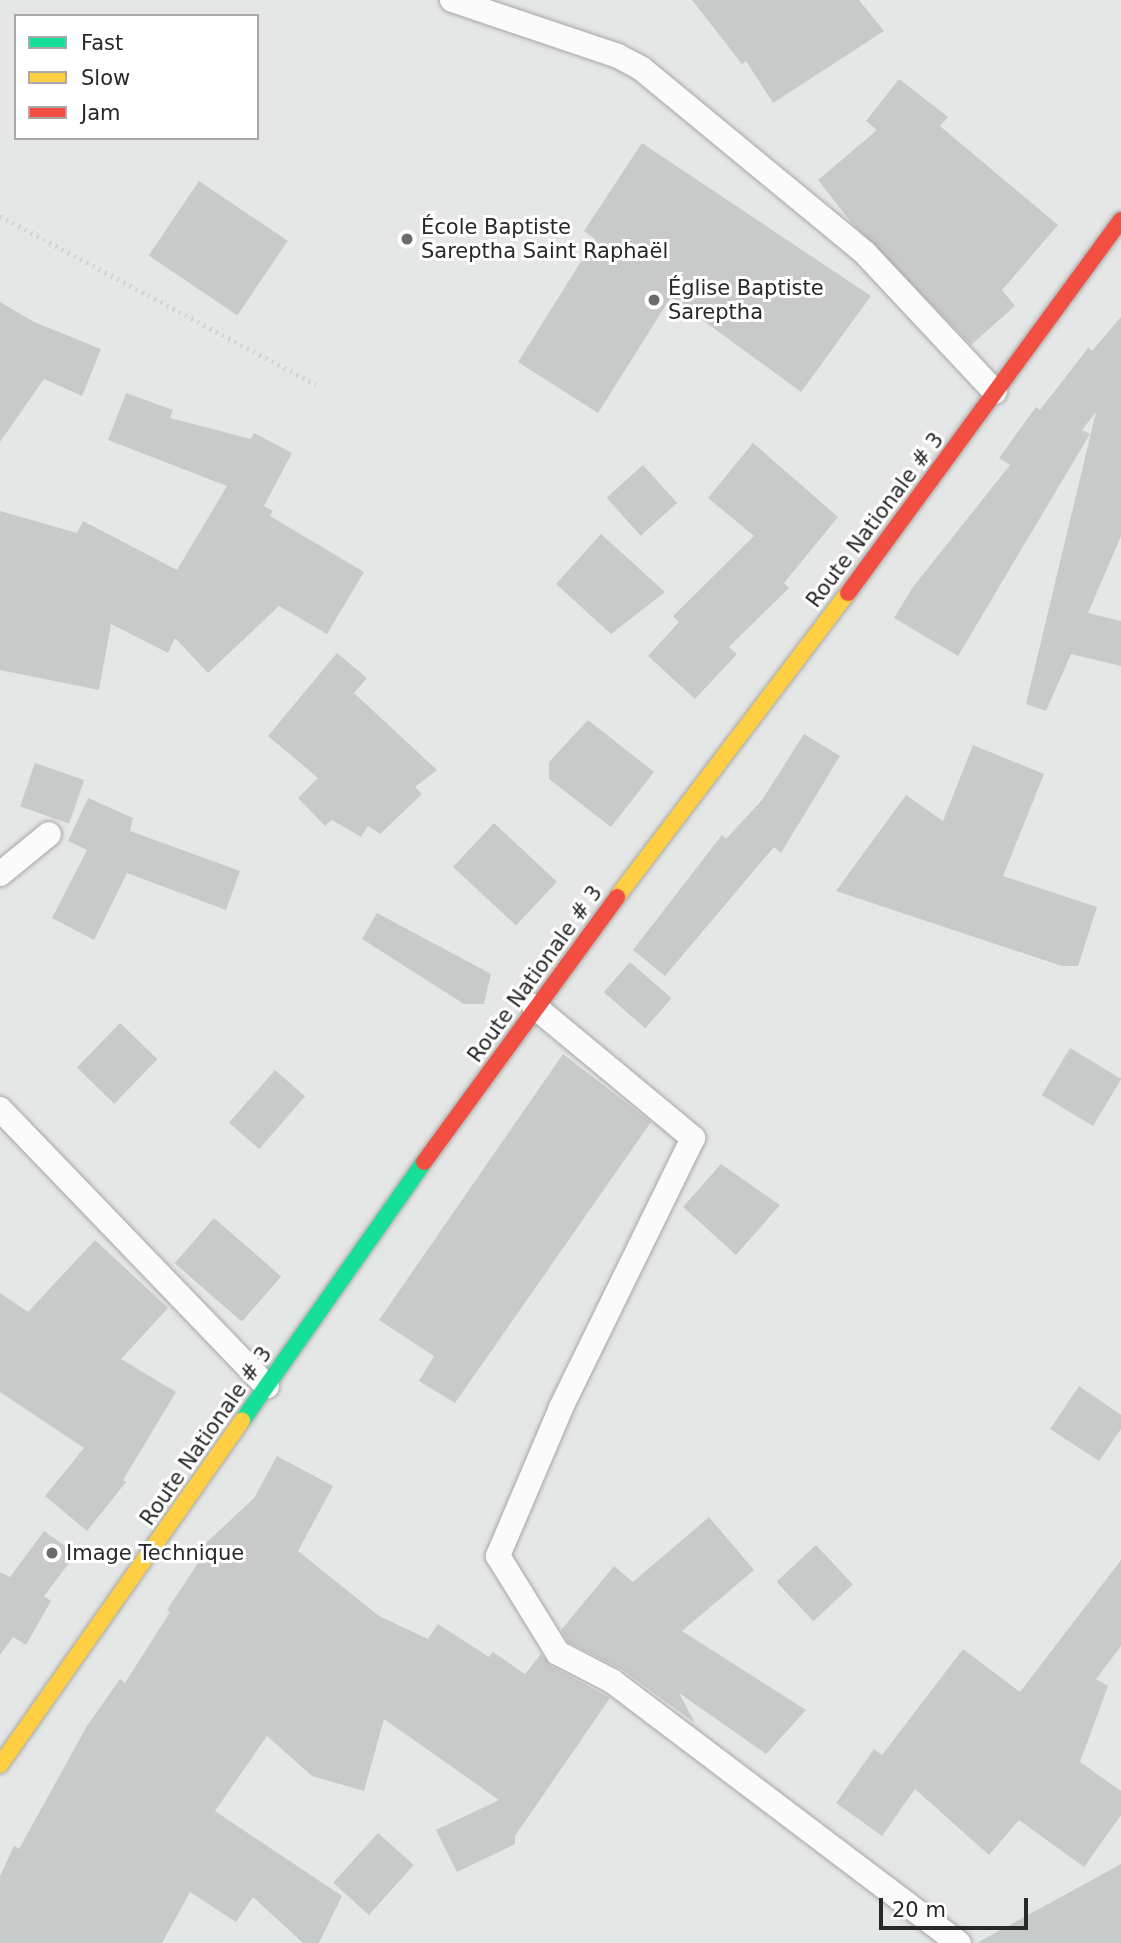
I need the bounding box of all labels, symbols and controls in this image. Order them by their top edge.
legend [14,14,259,140]
text: Fast [81,31,123,55]
text: Slow [81,66,130,90]
text: Jam [81,101,121,125]
place label: École Baptiste Sareptha Saint Raphaël [421,214,668,264]
marker: École Baptiste Sareptha Saint Raphaël [399,231,415,247]
place label: Église Baptiste Sareptha [668,275,824,325]
marker: Église Baptiste Sareptha [646,292,662,308]
street label: Route Nationale # 3 [801,428,949,612]
street label: Route Nationale # 3 [462,881,608,1067]
street label: Route Nationale # 3 [135,1342,277,1530]
place label: Image Technique [66,1540,244,1566]
marker: Image Technique [44,1545,60,1561]
scale bar [883,1884,1032,1928]
text: 20 m [892,1898,946,1922]

